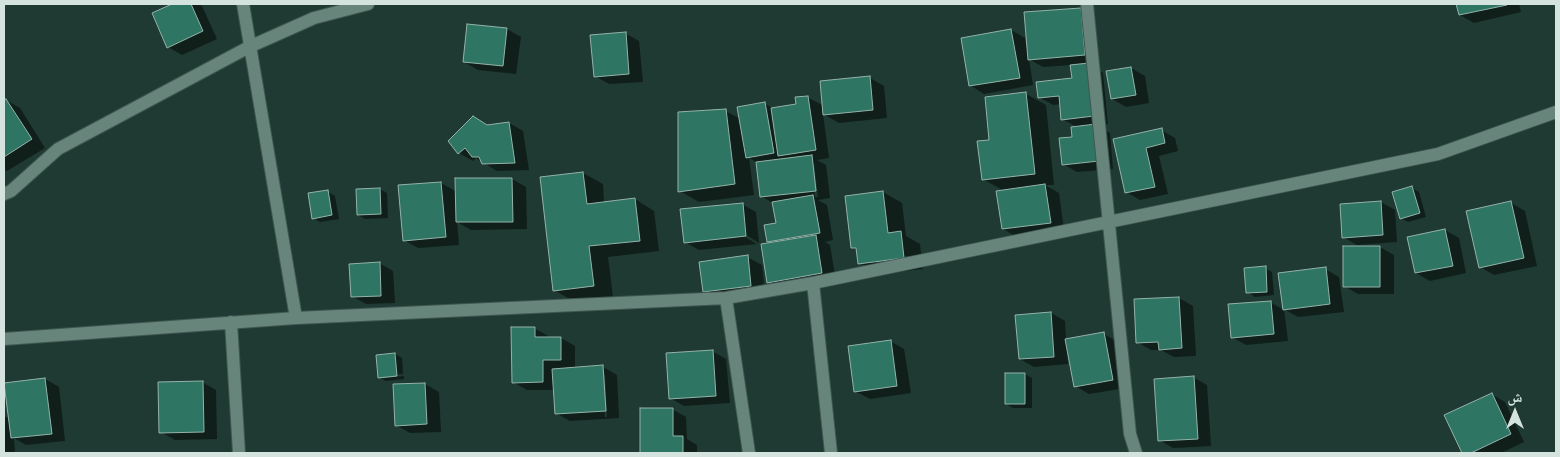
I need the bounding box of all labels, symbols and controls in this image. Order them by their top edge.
north arrow [1490,387,1540,437]
text: ش [1508,388,1522,405]

